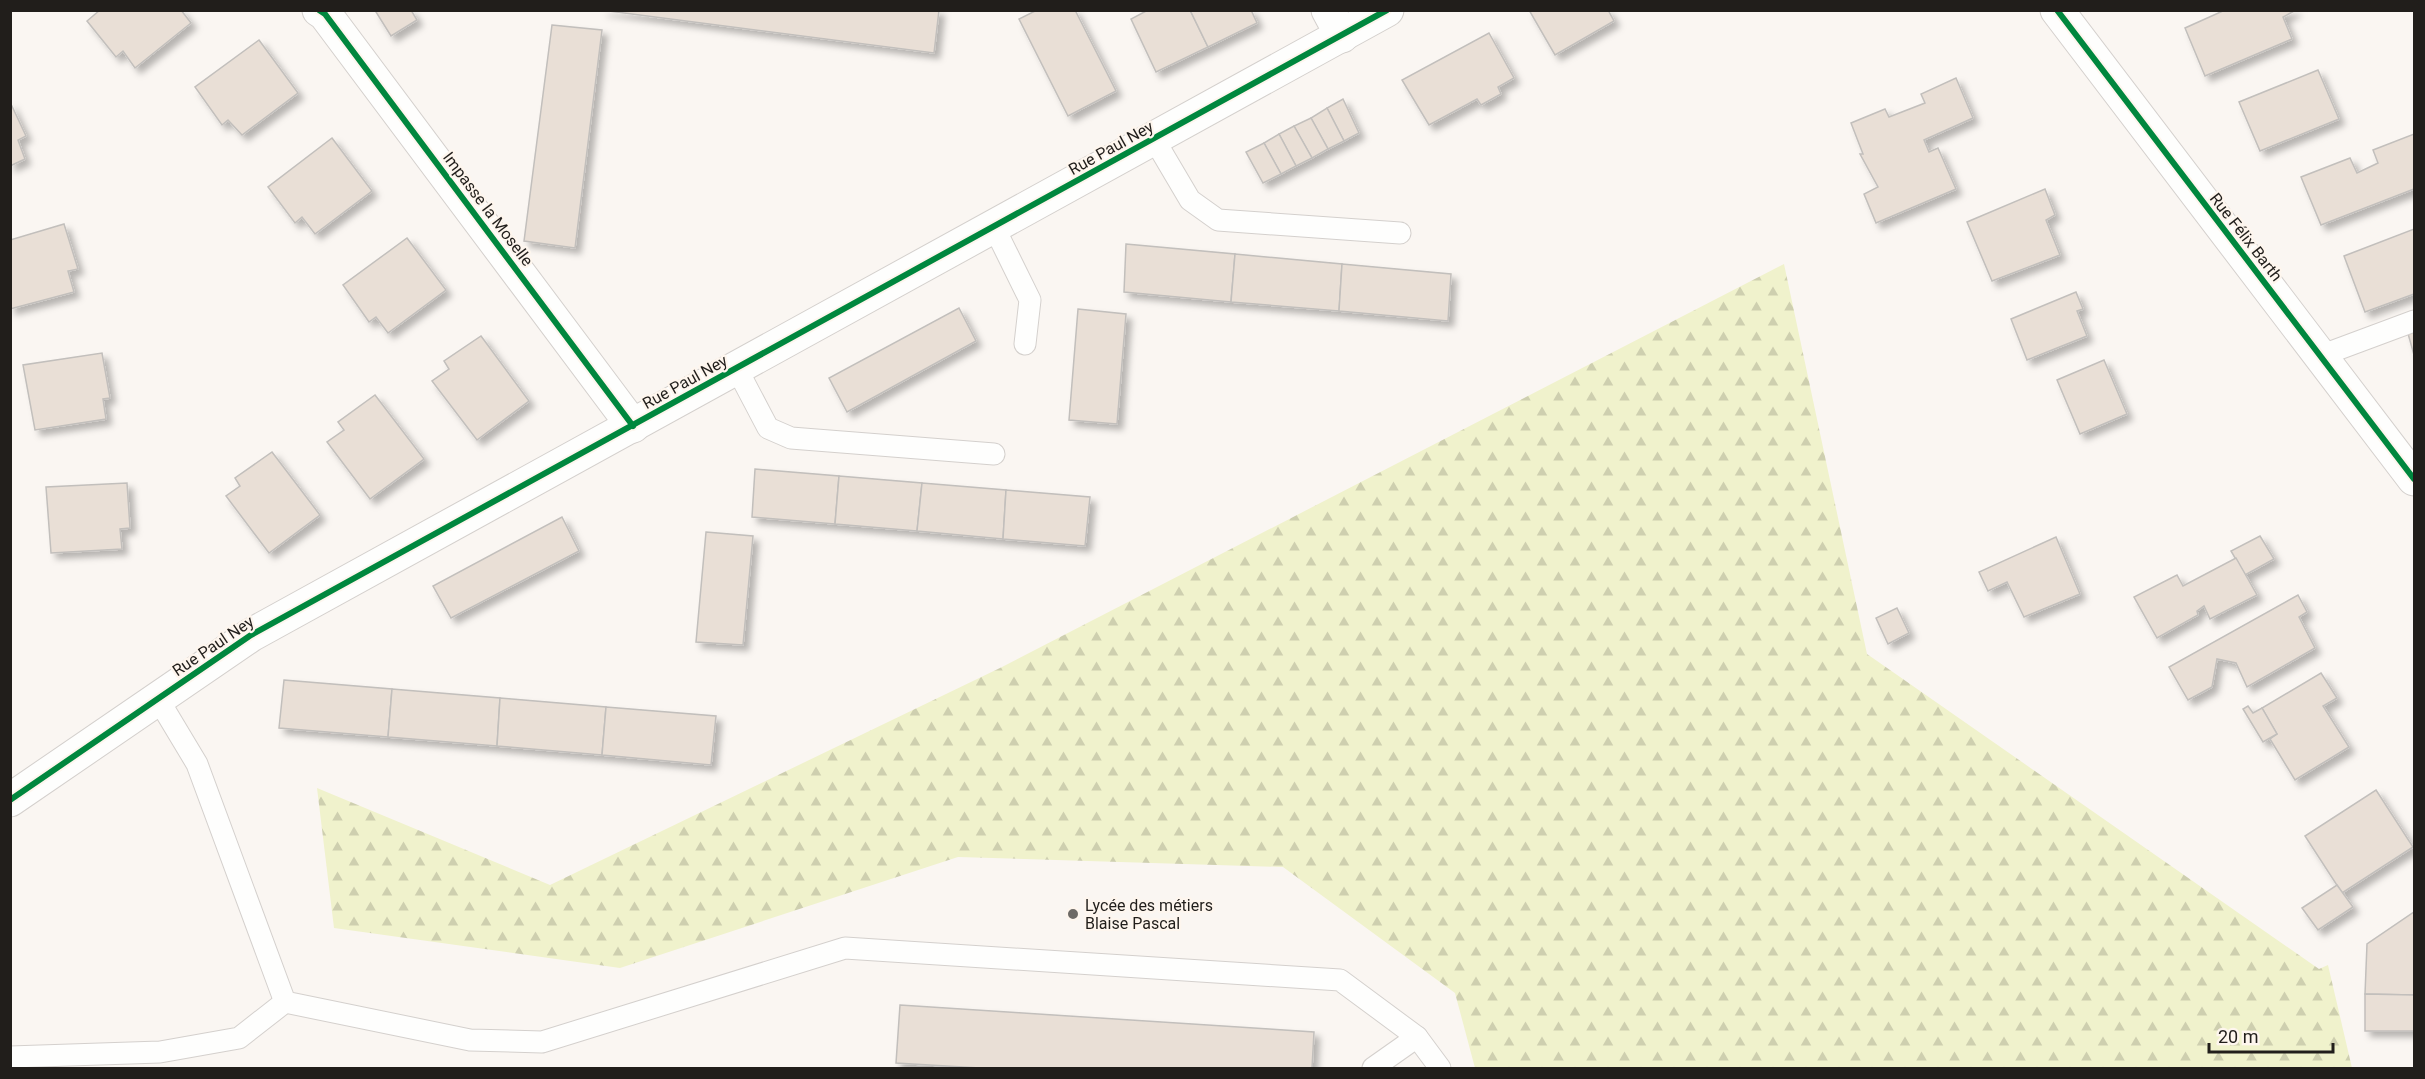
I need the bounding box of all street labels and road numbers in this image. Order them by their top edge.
street label: Rue Paul Ney [1065,117,1157,179]
street label: Impasse la Moselle [439,148,537,270]
street label: Rue Félix Barth [2206,189,2286,285]
street label: Rue Paul Ney [639,351,731,413]
street label: Rue Paul Ney [169,612,258,680]

